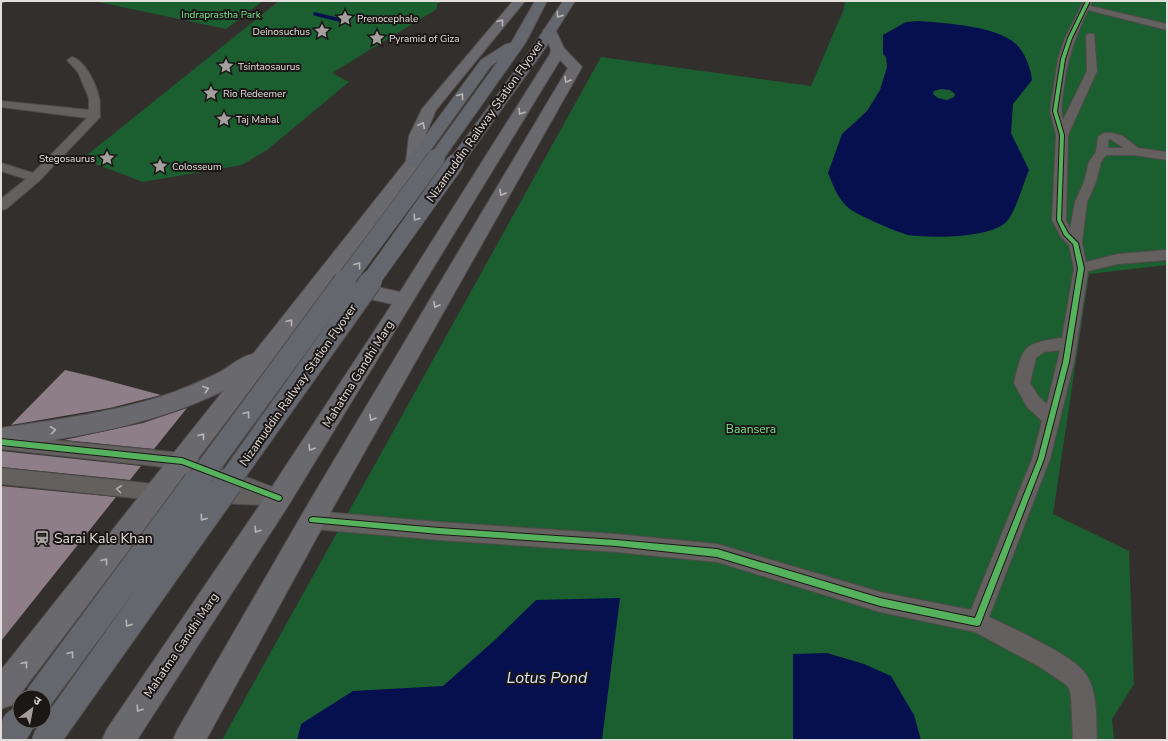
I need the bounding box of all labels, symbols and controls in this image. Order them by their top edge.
park label: Indraprastha Park [181,8,262,22]
place icon: Prenocephale [336,9,354,27]
one-way arrow [557,11,564,18]
place label: Prenocephale [357,12,418,26]
one-way arrow [497,19,504,26]
place icon: Deinosuchus [313,22,331,40]
place label: Deinosuchus [253,25,310,39]
place icon: Pyramid of Giza [368,29,386,47]
place label: Pyramid of Giza [389,32,459,46]
street label: Nizamuddin Railway Station Flyover [423,36,548,205]
place icon: Tsintaosaurus [217,57,235,75]
place label: Tsintaosaurus [238,60,300,74]
one-way arrow [564,76,571,83]
place icon: Rio Redeemer [202,84,220,102]
place label: Rio Redeemer [223,87,286,101]
one-way arrow [456,94,463,101]
one-way arrow [518,108,525,115]
place icon: Taj Mahal [215,110,233,128]
place label: Taj Mahal [236,113,279,127]
one-way arrow [417,121,425,129]
place icon: Stegosaurus [98,149,116,167]
place label: Stegosaurus [39,152,95,166]
place icon: Colosseum [151,157,169,175]
place label: Colosseum [172,160,222,174]
one-way arrow [499,188,506,196]
one-way arrow [414,213,421,220]
one-way arrow [353,262,360,269]
street label: Nizamuddin Railway Station Flyover [236,300,361,469]
one-way arrow [434,301,441,308]
street label: Mahatma Gandhi Marg [319,318,397,430]
one-way arrow [285,320,292,327]
one-way arrow [202,385,209,393]
one-way arrow [242,412,249,419]
one-way arrow [369,414,376,421]
park label: Baansera [726,421,776,437]
one-way arrow [50,426,57,435]
one-way arrow [197,434,204,441]
one-way arrow [308,444,315,451]
one-way arrow [116,484,122,493]
one-way arrow [201,513,208,520]
one-way arrow [255,526,262,533]
station icon: Sarai Kale Khan [33,529,51,547]
place label: Sarai Kale Khan [54,529,153,548]
one-way arrow [100,558,107,565]
street label: Mahatma Gandhi Marg [140,589,222,701]
one-way arrow [126,619,133,626]
one-way arrow [66,652,73,659]
one-way arrow [20,661,27,668]
water label: Lotus Pond [507,667,588,689]
north arrow [12,689,52,729]
text: उ [30,693,44,709]
one-way arrow [136,705,144,712]

